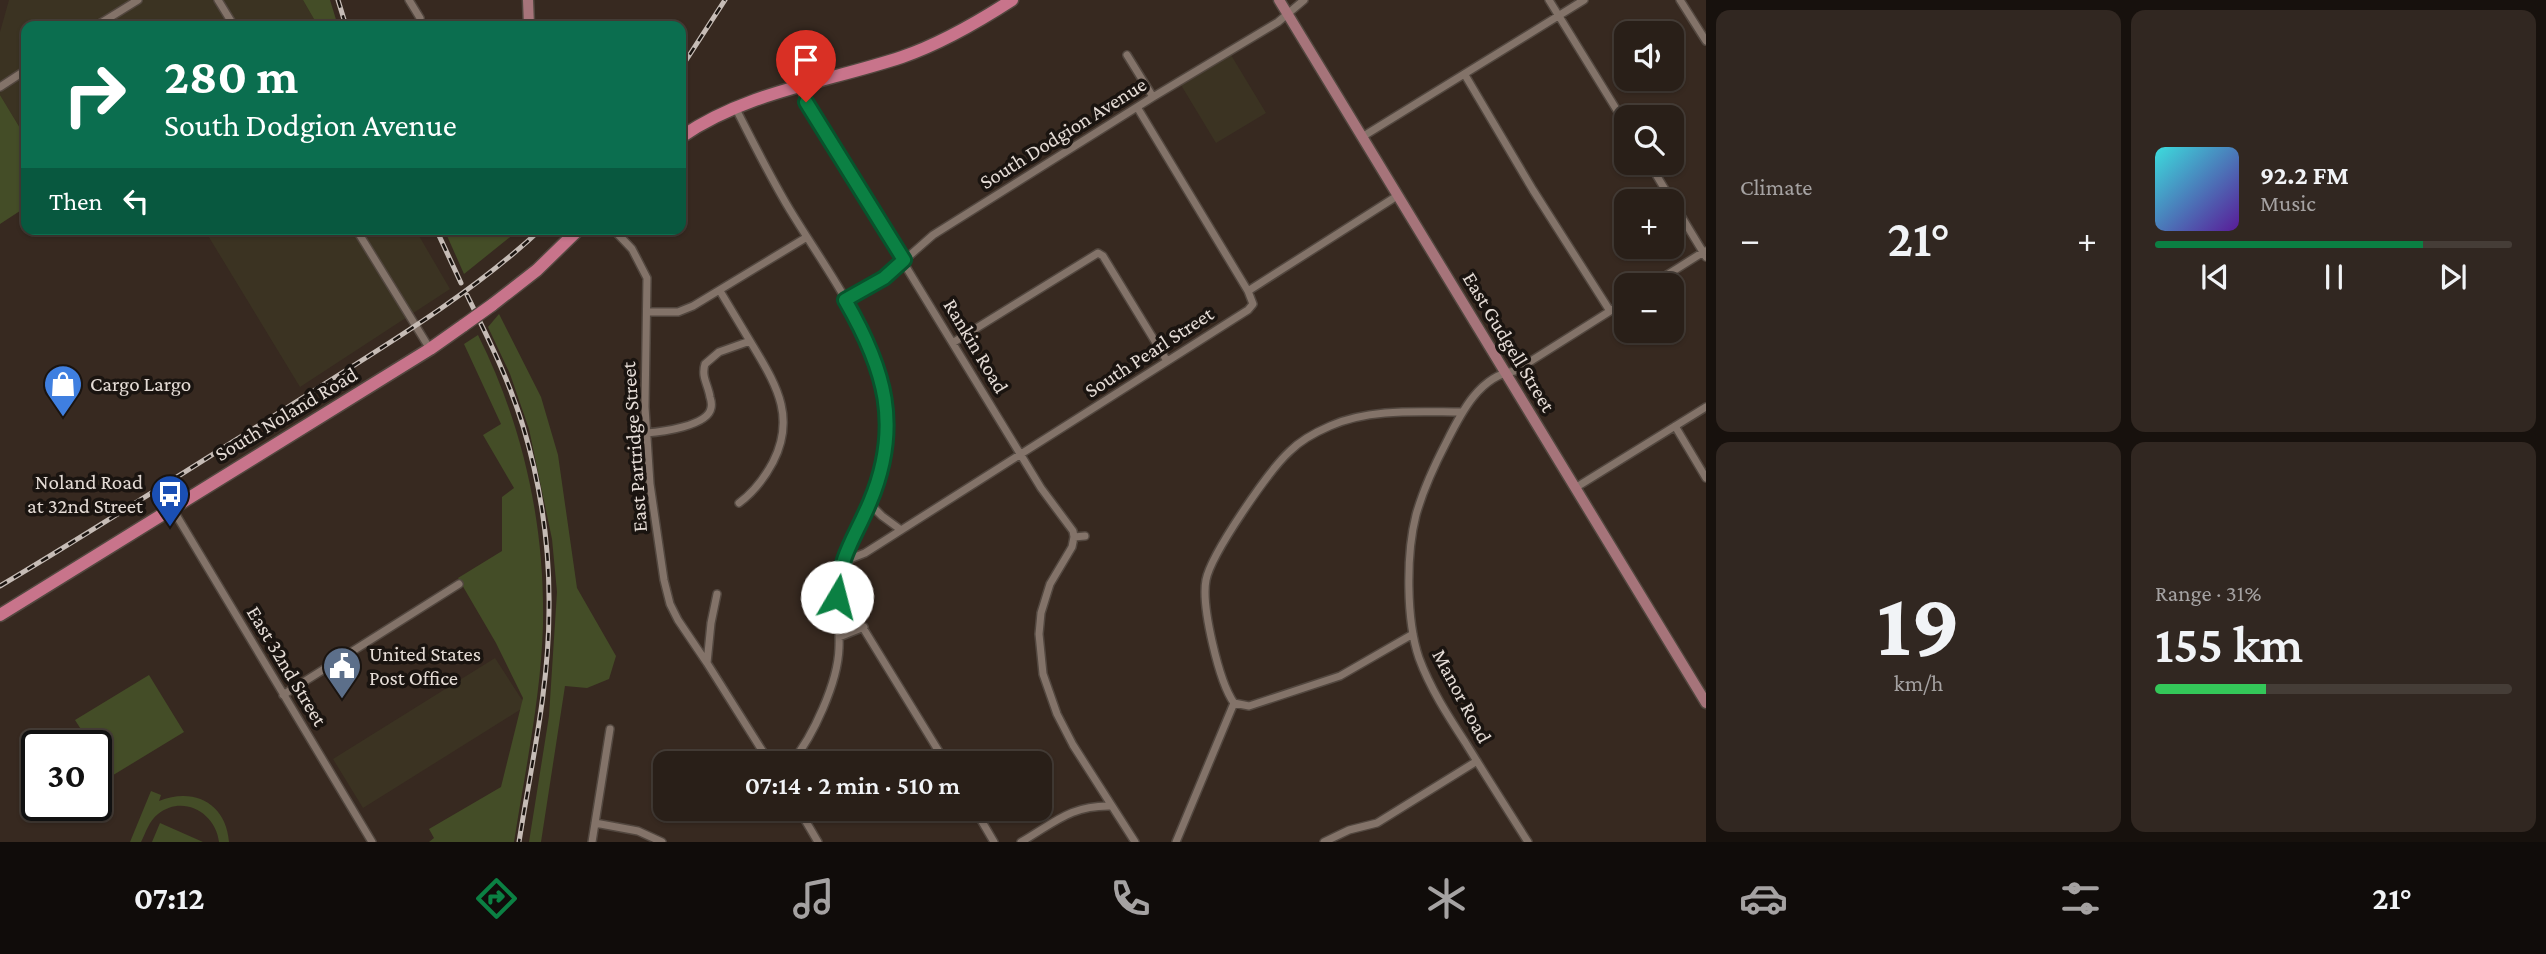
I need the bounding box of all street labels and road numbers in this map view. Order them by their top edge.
street label: South Dodgion Avenue [975,72,1151,194]
street label: East Gudgell Street [1458,268,1561,417]
street label: Rankin Road [938,294,1014,398]
street label: South Pearl Street [1080,301,1219,403]
street label: East Partridge Street [616,360,652,533]
street label: South Noland Road [211,362,361,466]
street label: East 32nd Street [242,602,333,731]
street label: Manor Road [1427,645,1497,747]

